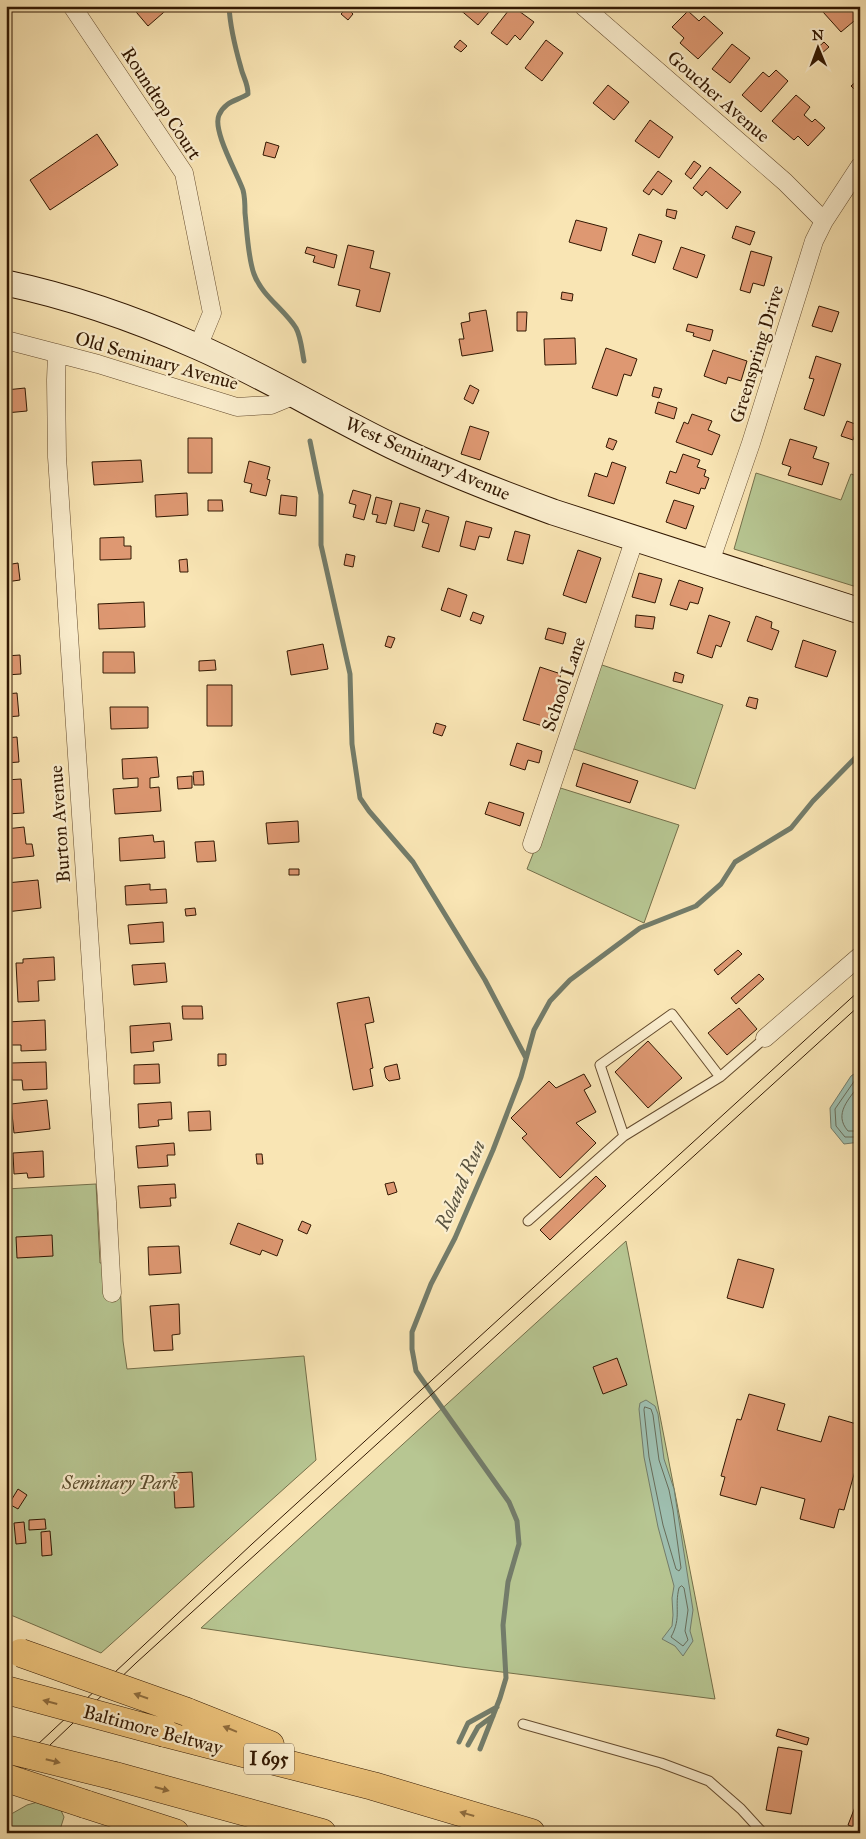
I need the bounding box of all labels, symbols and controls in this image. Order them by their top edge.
north arrow [794,22,844,72]
text: N [812,27,824,44]
street label: Roundtop Court [117,43,207,164]
street label: Goucher Avenue [663,46,775,147]
street label: Greenspring Drive [725,282,789,426]
street label: Old Seminary Avenue [73,326,241,395]
street label: West Seminary Avenue [342,412,514,505]
street label: School Lane [537,634,590,734]
street label: Burton Avenue [44,764,75,883]
water label: Roland Run [429,1136,491,1235]
park label: Seminary Park [61,1471,178,1494]
one-way arrow [133,1691,148,1699]
one-way arrow [42,1698,57,1706]
street label: Baltimore Beltway [81,1700,226,1759]
one-way arrow [222,1725,237,1733]
road number: I 695 [244,1744,294,1775]
one-way arrow [46,1757,61,1765]
one-way arrow [154,1786,169,1794]
one-way arrow [460,1810,475,1818]

